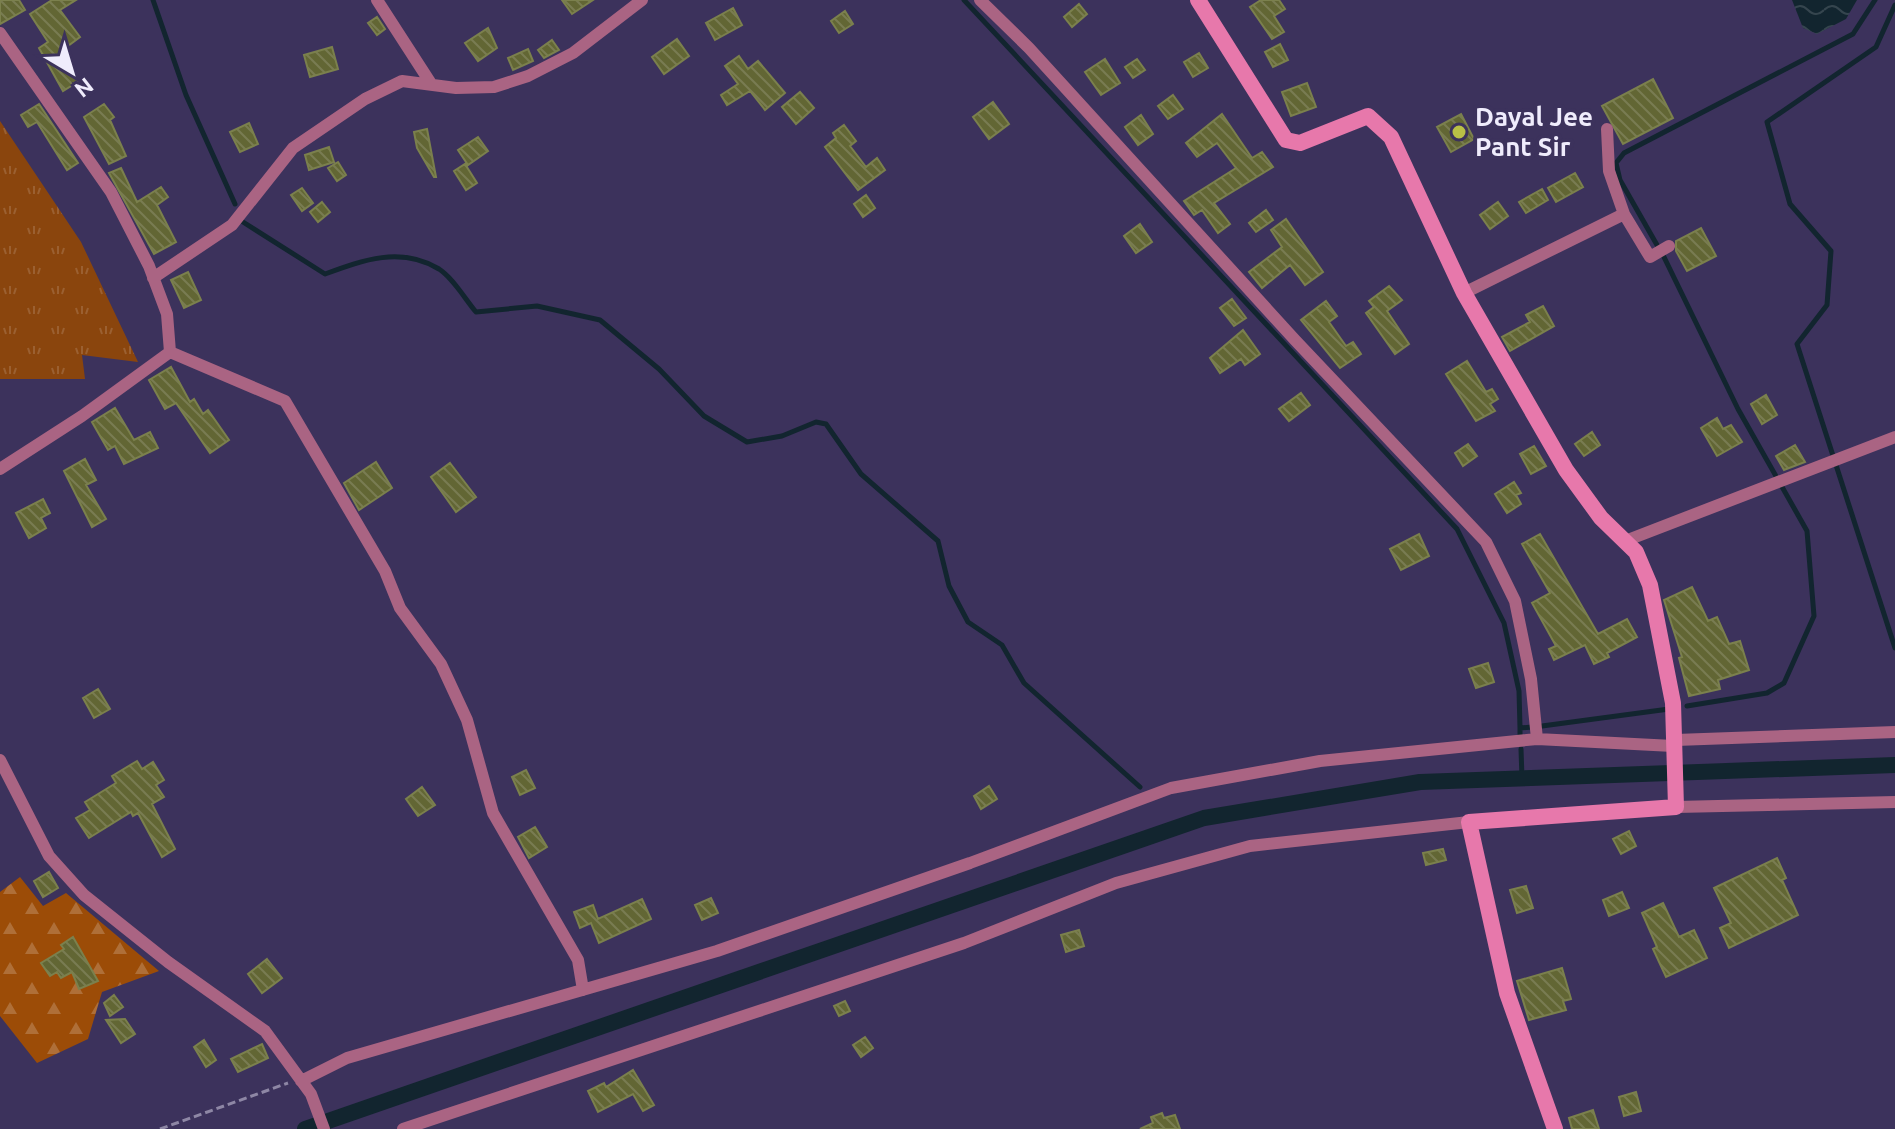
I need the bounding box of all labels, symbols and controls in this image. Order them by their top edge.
north arrow [32,32,112,112]
text: N [70,73,99,103]
place label: Dayal Jee Pant Sir [1475,102,1593,161]
marker: Dayal Jee Pant Sir [1450,123,1468,141]

